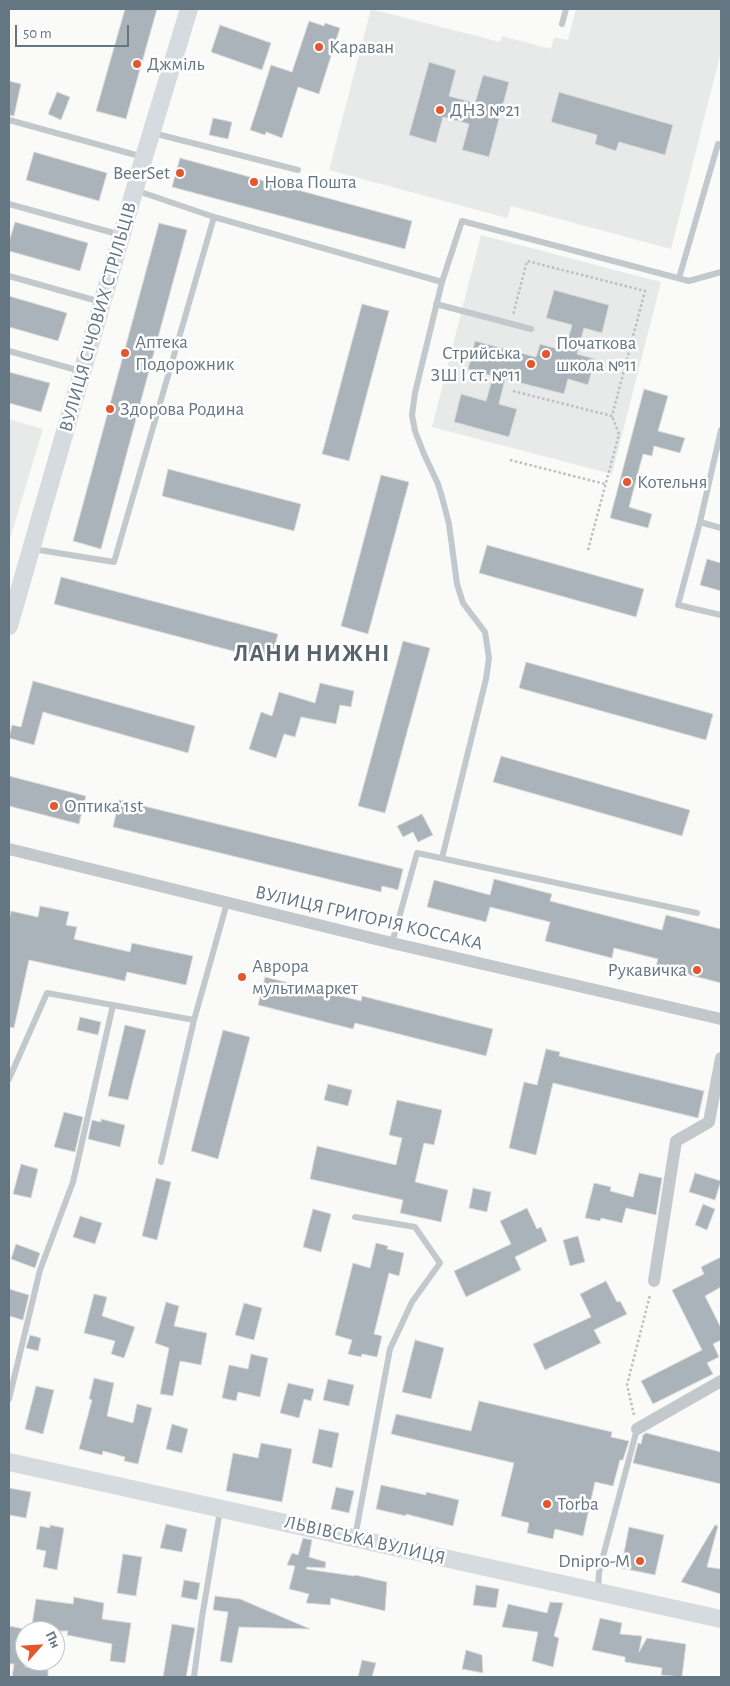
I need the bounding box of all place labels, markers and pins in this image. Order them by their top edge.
place label: Караван [329,36,394,58]
marker: Караван [313,41,325,53]
place label: Джміль [147,53,204,75]
marker: Джміль [131,58,143,70]
place label: ДНЗ №21 [450,99,520,121]
marker: ДНЗ №21 [434,104,446,116]
place label: BeerSet [113,162,170,184]
marker: BeerSet [174,167,186,179]
place label: Нова Пошта [264,171,357,193]
marker: Нова Пошта [248,176,260,188]
place label: Аптека Подорожник [135,331,234,375]
place label: Початкова школа №11 [556,332,637,376]
place label: Стрийська ЗШ I ст. №11 [431,342,521,386]
marker: Аптека Подорожник [119,347,131,359]
marker: Початкова школа №11 [540,348,552,360]
marker: Стрийська ЗШ I ст. №11 [525,358,537,370]
place label: Здорова Родина [120,398,244,420]
marker: Здорова Родина [104,403,116,415]
place label: Котельня [637,471,707,493]
marker: Котельня [621,476,633,488]
place label: Оптика 1st [64,795,143,817]
marker: Оптика 1st [48,800,60,812]
place label: Аврора мультимаркет [252,955,358,999]
place label: Рукавичка [608,959,687,981]
marker: Рукавичка [691,964,703,976]
marker: Аврора мультимаркет [236,971,248,983]
place label: Torba [557,1493,599,1515]
marker: Torba [541,1498,553,1510]
place label: Dnipro-M [558,1550,630,1572]
marker: Dnipro-M [634,1555,646,1567]

